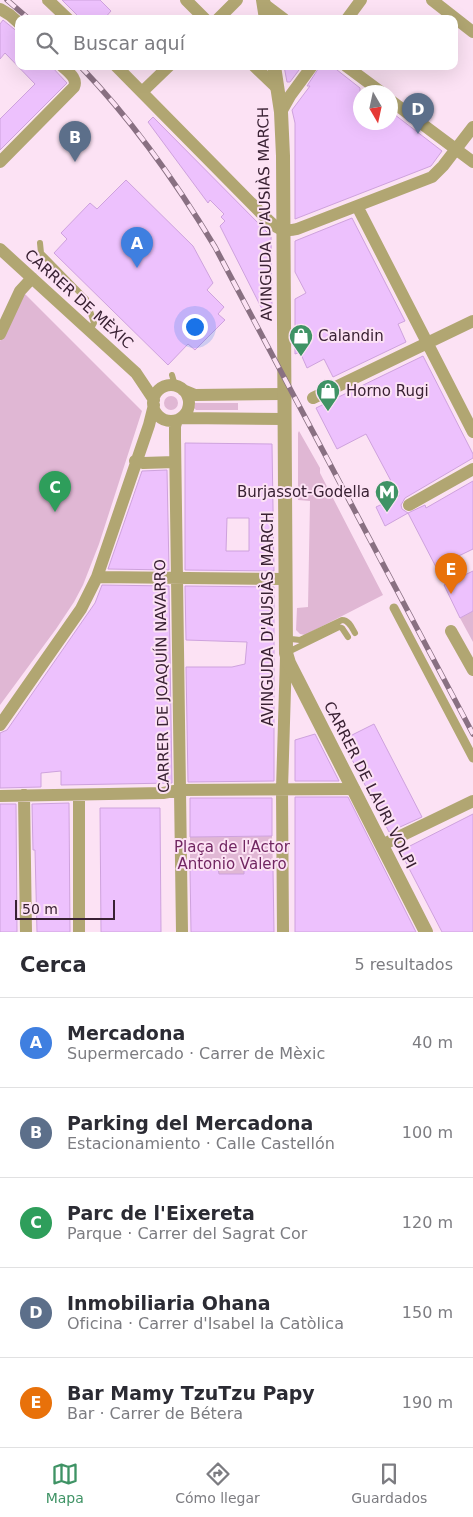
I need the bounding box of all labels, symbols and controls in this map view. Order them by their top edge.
search box [15,15,458,70]
icon: search [33,29,61,57]
text: Buscar aquí [73,32,185,54]
north arrow [353,85,398,130]
pin: D [402,93,434,134]
street label: AVINGUDA D'AUSIÀS MARCH [253,107,276,321]
pin: B [59,121,91,162]
pin: A [121,227,153,268]
street label: CARRER DE MÈXIC [21,245,138,352]
your location [182,314,208,340]
shop icon: Calandin [288,323,314,357]
place label: Calandin [318,327,384,345]
shop icon: Horno Rugi [315,378,341,412]
place label: Horno Rugi [346,382,429,400]
pin: C [39,471,71,512]
metro station icon: Burjassot-Godella [374,479,400,513]
place label: Burjassot-Godella [237,483,370,501]
street label: AVINGUDA D'AUSIÀS MARCH [258,512,277,726]
pin: E [435,553,467,594]
street label: CARRER DE JOAQUÍN NAVARRO [150,559,173,793]
street label: CARRER DE LAURI VOLPI [320,698,420,872]
park label: Plaça de l'Actor Antonio Valero [174,838,291,873]
scale bar [15,897,115,920]
text: 50 m [22,901,58,917]
text: Cerca [20,953,87,977]
text: 5 resultados [354,955,453,974]
text: Mercadona [67,1022,185,1044]
text: A [30,1033,42,1052]
text: 40 m [412,1033,453,1052]
text: Supermercado · Carrer de Mèxic [67,1044,325,1063]
text: Parking del Mercadona [67,1112,313,1134]
text: B [30,1123,42,1142]
text: 100 m [402,1123,453,1142]
text: Estacionamiento · Calle Castellón [67,1134,335,1153]
text: Parc de l'Eixereta [67,1202,255,1224]
text: C [30,1213,42,1232]
text: 120 m [402,1213,453,1232]
text: Parque · Carrer del Sagrat Cor [67,1224,307,1243]
text: Inmobiliaria Ohana [67,1292,271,1314]
text: D [29,1303,43,1322]
text: 150 m [402,1303,453,1322]
text: Oficina · Carrer d'Isabel la Catòlica [67,1314,344,1333]
text: Bar Mamy TzuTzu Papy [67,1382,315,1404]
text: E [31,1393,41,1412]
text: 190 m [402,1393,453,1412]
text: Bar · Carrer de Bétera [67,1404,243,1423]
tab: Mapa [46,1460,84,1506]
tab: Cómo llegar [175,1460,260,1506]
tab: Guardados [351,1460,427,1506]

